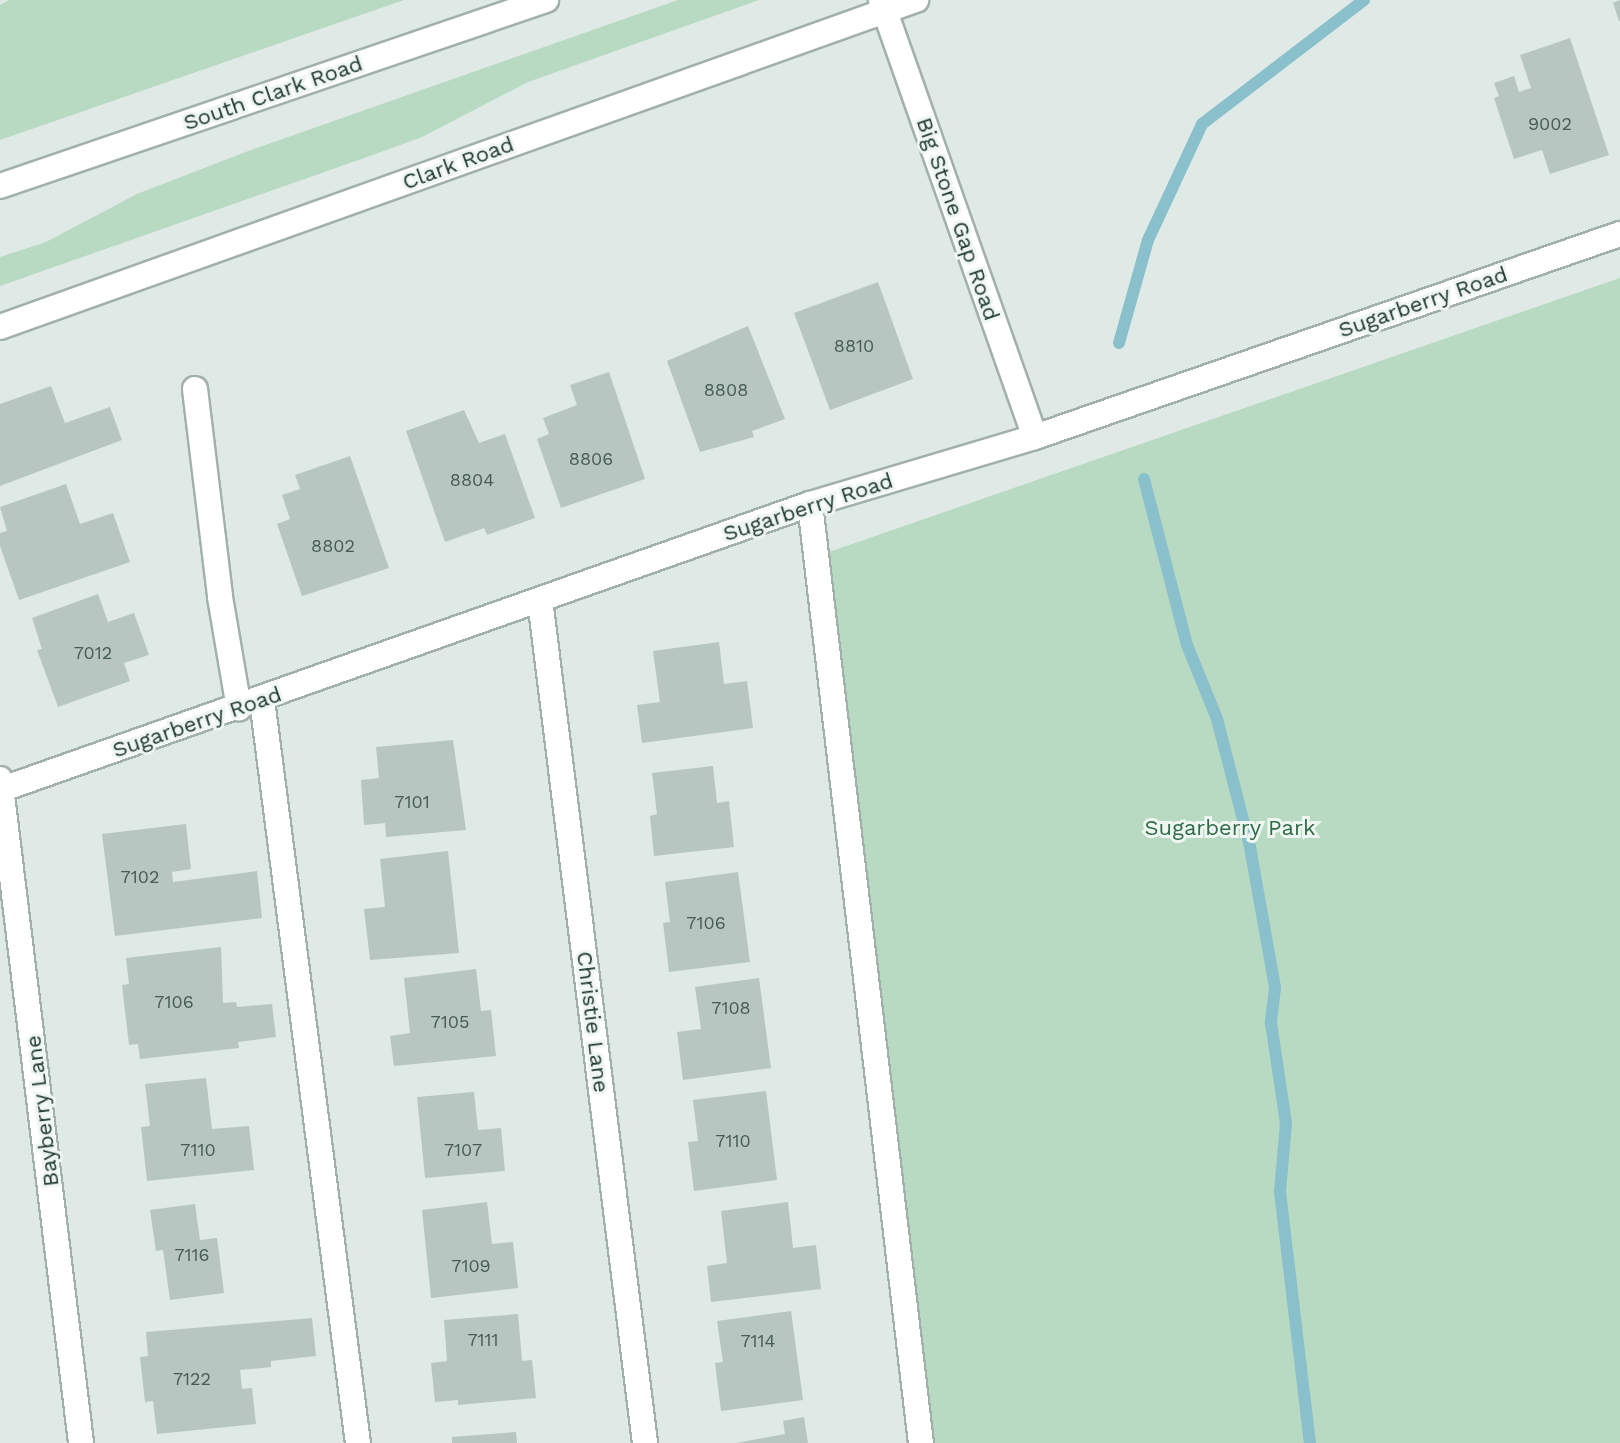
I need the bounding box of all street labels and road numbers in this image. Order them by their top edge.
street label: South Clark Road [180,50,366,136]
street label: Big Stone Gap Road [911,114,1005,324]
street label: Clark Road [399,131,517,195]
street label: Sugarberry Road [1335,261,1511,343]
street label: Sugarberry Road [719,467,897,547]
street label: Sugarberry Road [109,681,285,763]
street label: Christie Lane [571,950,615,1094]
street label: Bayberry Lane [20,1034,64,1188]

